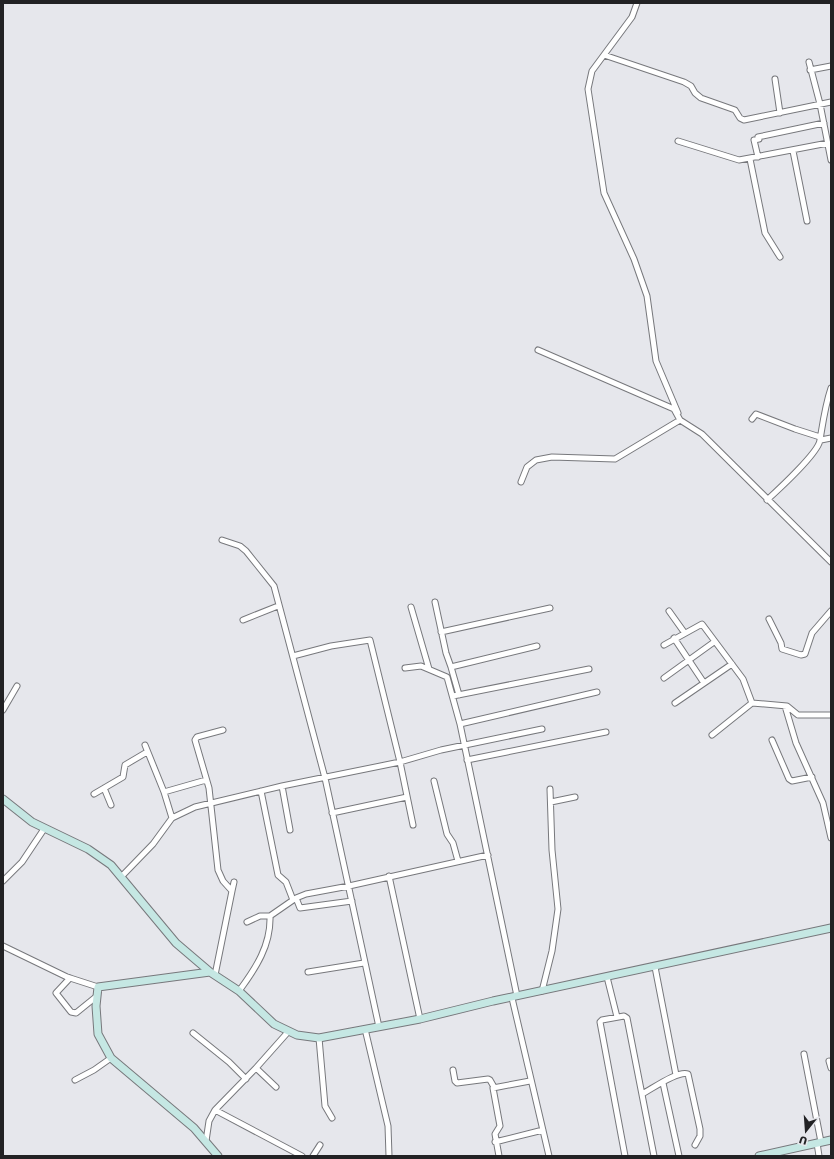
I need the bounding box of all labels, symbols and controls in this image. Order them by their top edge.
north arrow [786,1111,826,1151]
text: U [797,1133,809,1147]

